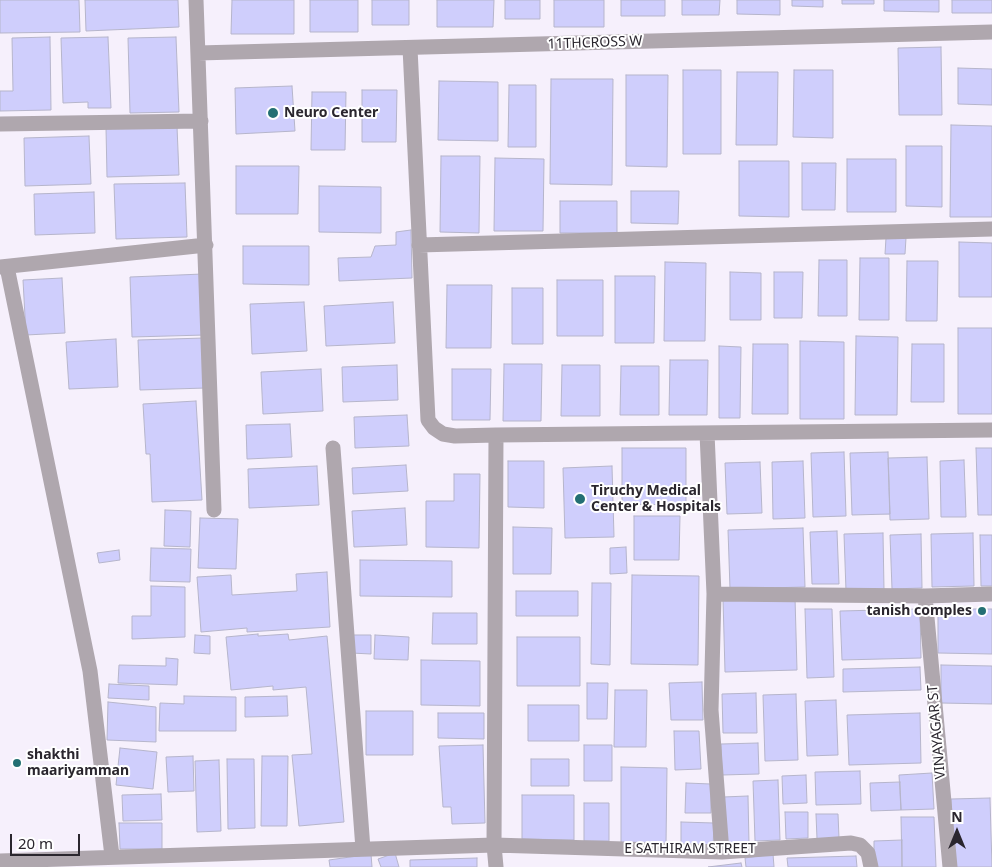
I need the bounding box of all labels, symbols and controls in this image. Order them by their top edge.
street label: 11THCROSS W [547,33,643,53]
place label: Neuro Center [284,105,378,121]
marker: Neuro Center [266,106,280,120]
place label: Tiruchy Medical Center & Hospitals [591,483,721,516]
marker: Tiruchy Medical Center & Hospitals [573,492,587,506]
place label: tanish comples [866,603,972,619]
marker: tanish comples [976,605,988,617]
street label: VINAYAGAR ST [925,684,949,780]
place label: shakthi maariyamman [27,747,129,780]
marker: shakthi maariyamman [11,757,23,769]
north arrow [932,807,982,857]
text: N [951,807,963,826]
scale bar [12,824,82,856]
text: 20 m [18,833,53,853]
street label: E SATHIRAM STREET [624,841,756,857]

